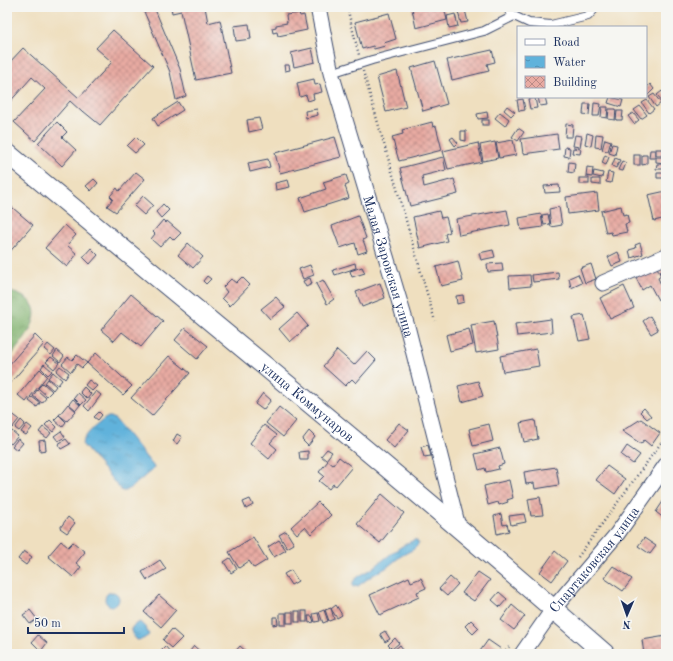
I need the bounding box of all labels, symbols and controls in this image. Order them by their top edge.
legend [517,26,647,98]
text: Road [553,37,580,49]
text: Water [553,57,586,69]
text: Building [553,77,597,89]
street label: Малая Заровская улица [360,194,416,339]
street label: улица Коммунаров [258,360,356,445]
street label: Спартаковская улица [547,504,642,616]
north arrow [607,595,647,635]
scale bar [28,609,124,635]
text: 50 m [34,617,61,630]
text: N [622,618,631,629]

